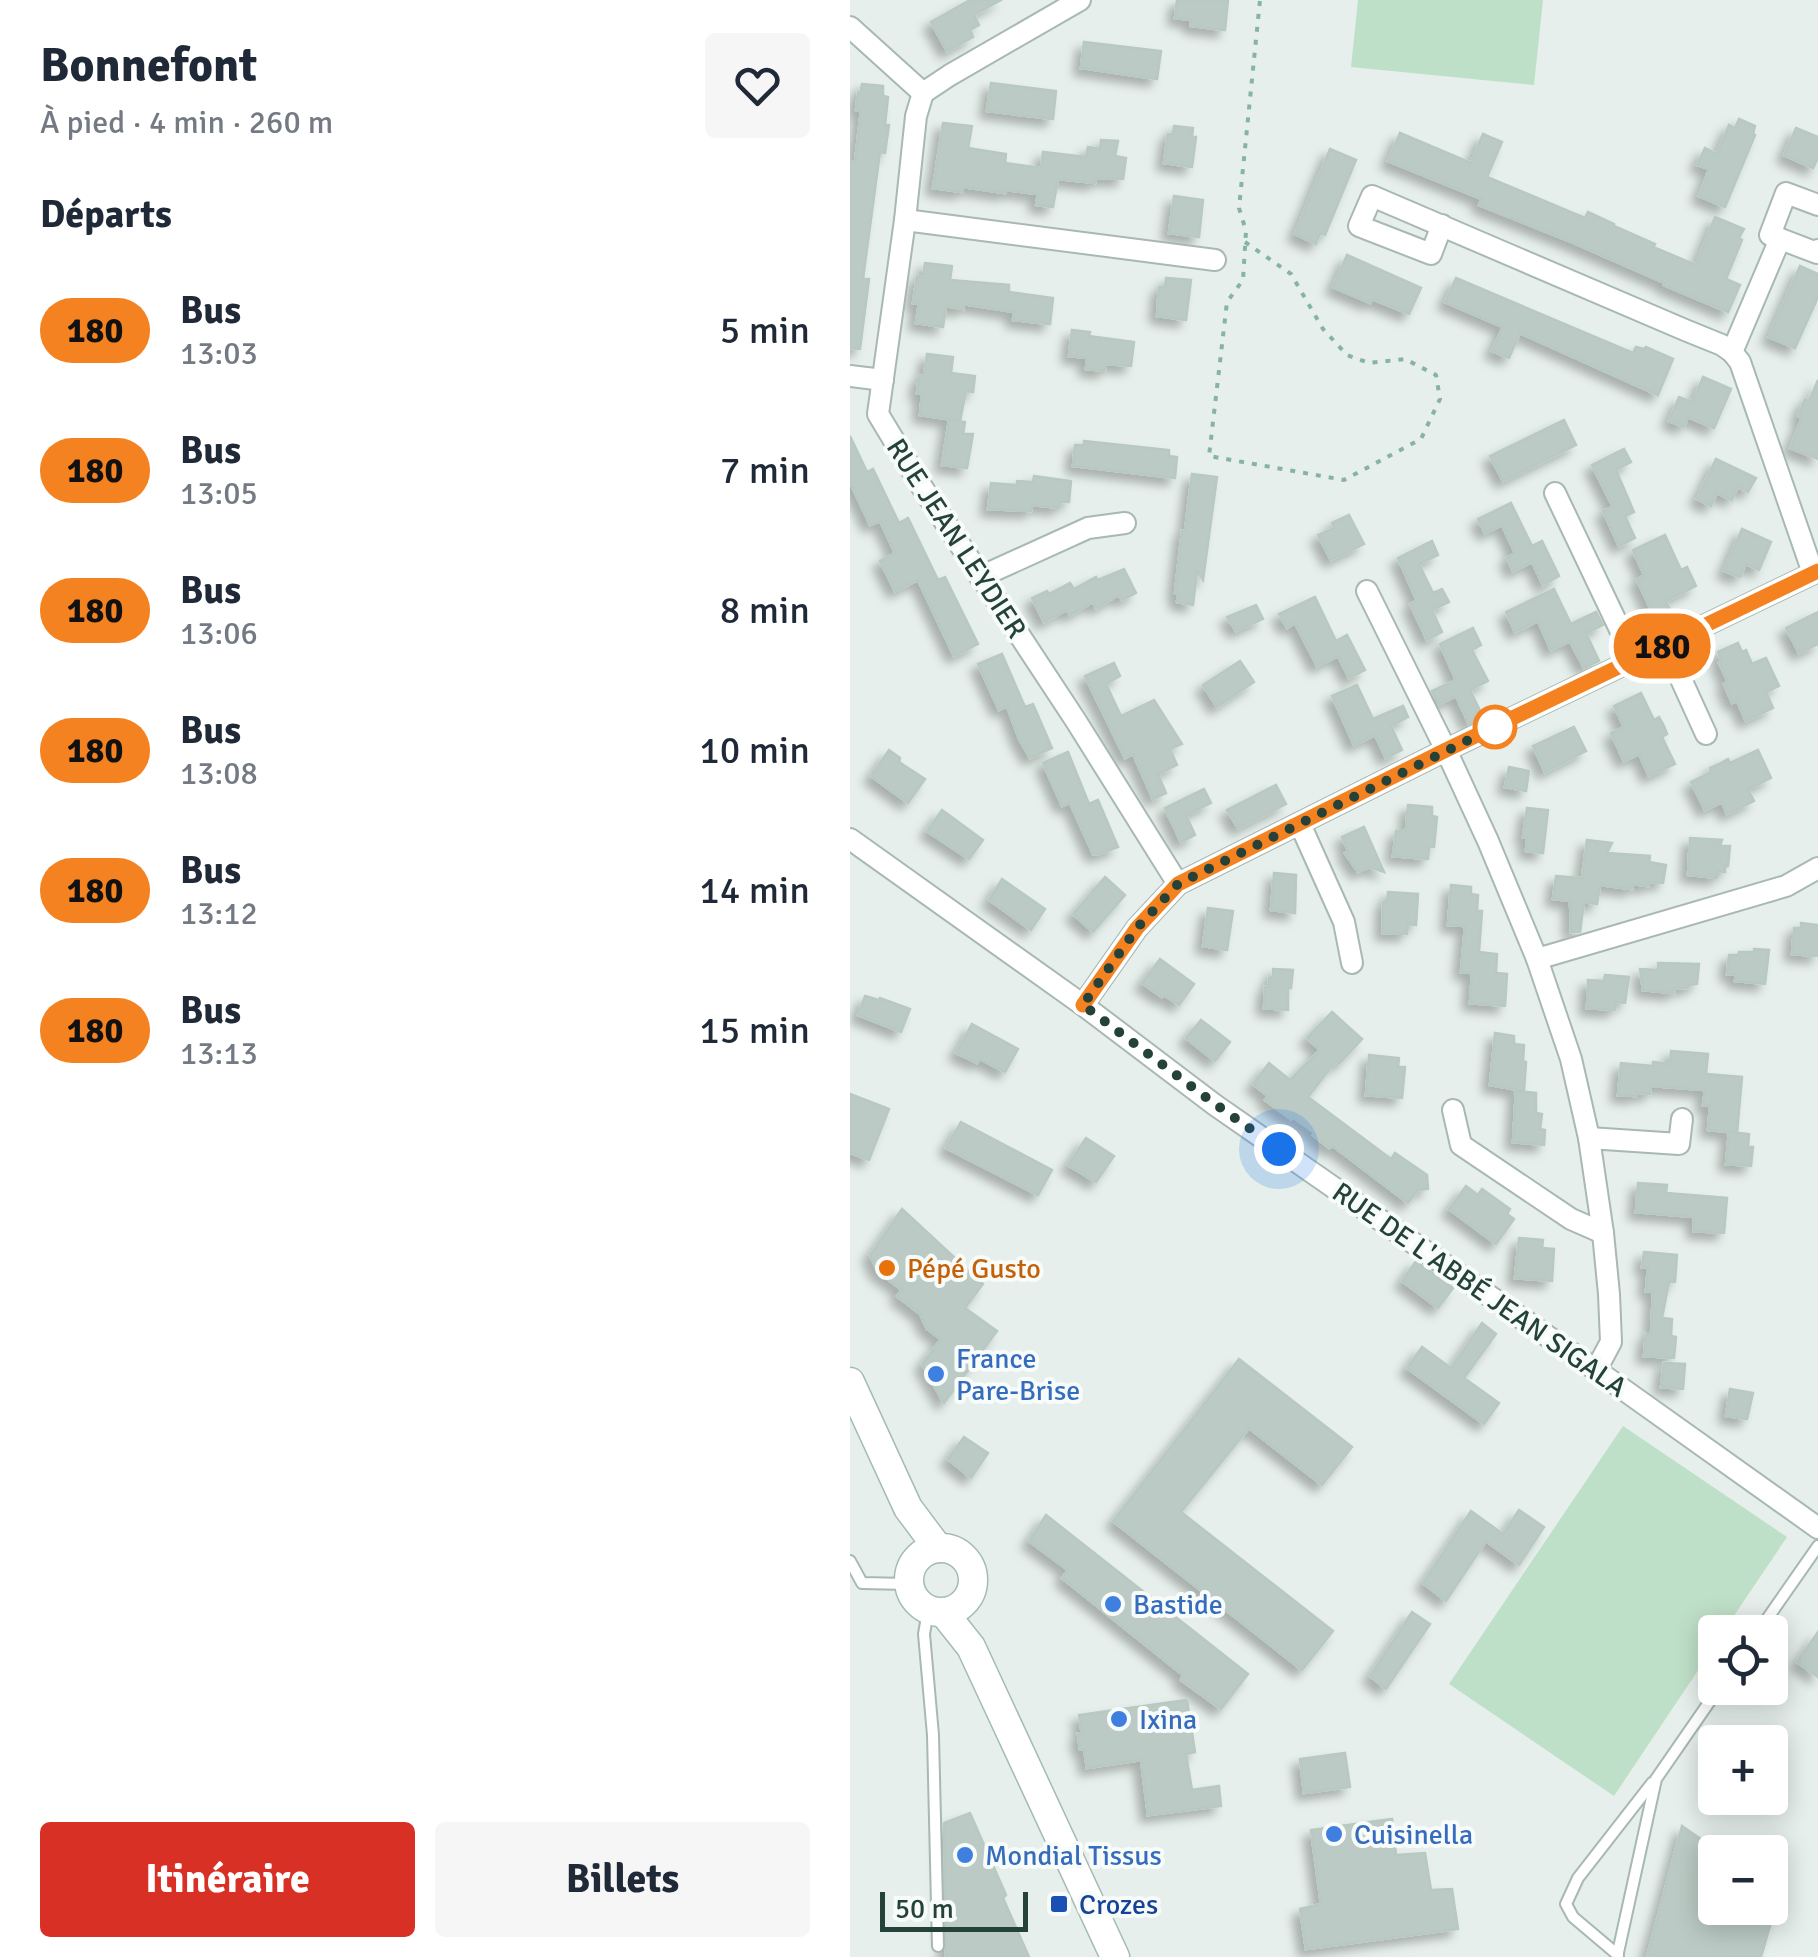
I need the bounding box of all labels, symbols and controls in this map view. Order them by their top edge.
button: heart [705,33,810,138]
text: Bonnefont [40,36,257,95]
text: À pied · 4 min · 260 m [40,103,333,142]
text: Départs [40,191,172,238]
text: Bus [180,287,241,334]
text: 5 min [720,307,810,354]
text: 180 [67,309,123,352]
text: 13:03 [180,334,258,373]
text: Bus [180,427,241,474]
street label: RUE JEAN LEYDIER [879,432,1033,645]
text: 7 min [720,447,810,494]
text: 180 [67,449,123,492]
text: 13:05 [180,474,258,513]
text: Bus [180,567,241,614]
text: 8 min [720,587,810,634]
text: 180 [67,589,123,632]
text: 13:06 [180,614,258,653]
line badge: 180 [1604,614,1720,678]
text: 180 [1634,625,1690,668]
unlabelled marker [1474,706,1516,748]
text: Bus [180,707,241,754]
text: 10 min [699,727,810,774]
text: 180 [67,729,123,772]
text: 13:08 [180,754,258,793]
text: Bus [180,847,241,894]
text: 14 min [699,867,810,914]
text: 180 [67,869,123,912]
text: 13:12 [180,894,258,933]
text: Bus [180,987,241,1034]
text: 15 min [699,1007,810,1054]
text: 180 [67,1009,123,1052]
text: 13:13 [180,1034,258,1073]
your location [1254,1124,1304,1174]
street label: RUE DE L'ABBÉ JEAN SIGALA [1326,1175,1633,1405]
place label: Pépé Gusto [907,1252,1041,1286]
marker: Pépé Gusto [876,1257,898,1279]
place label: France Pare-Brise [956,1342,1080,1408]
marker: France Pare-Brise [925,1363,947,1385]
place label: Bastide [1133,1588,1223,1622]
marker: Bastide [1102,1593,1124,1615]
map controls [1698,1615,1788,1925]
button: locate [1698,1615,1788,1705]
place label: Ixina [1139,1703,1197,1737]
marker: Ixina [1108,1708,1130,1730]
button: + [1698,1725,1788,1815]
place label: Cuisinella [1354,1818,1473,1852]
button: Itinéraire [40,1822,415,1937]
button: Billets [435,1822,810,1937]
marker: Cuisinella [1323,1823,1345,1845]
button: − [1698,1835,1788,1925]
place label: Mondial Tissus [985,1839,1162,1873]
marker: Mondial Tissus [954,1844,976,1866]
scale bar [880,1887,1028,1932]
place label: Crozes [1079,1888,1158,1922]
text: 50 m [895,1892,954,1926]
marker: Crozes [1048,1893,1070,1915]

